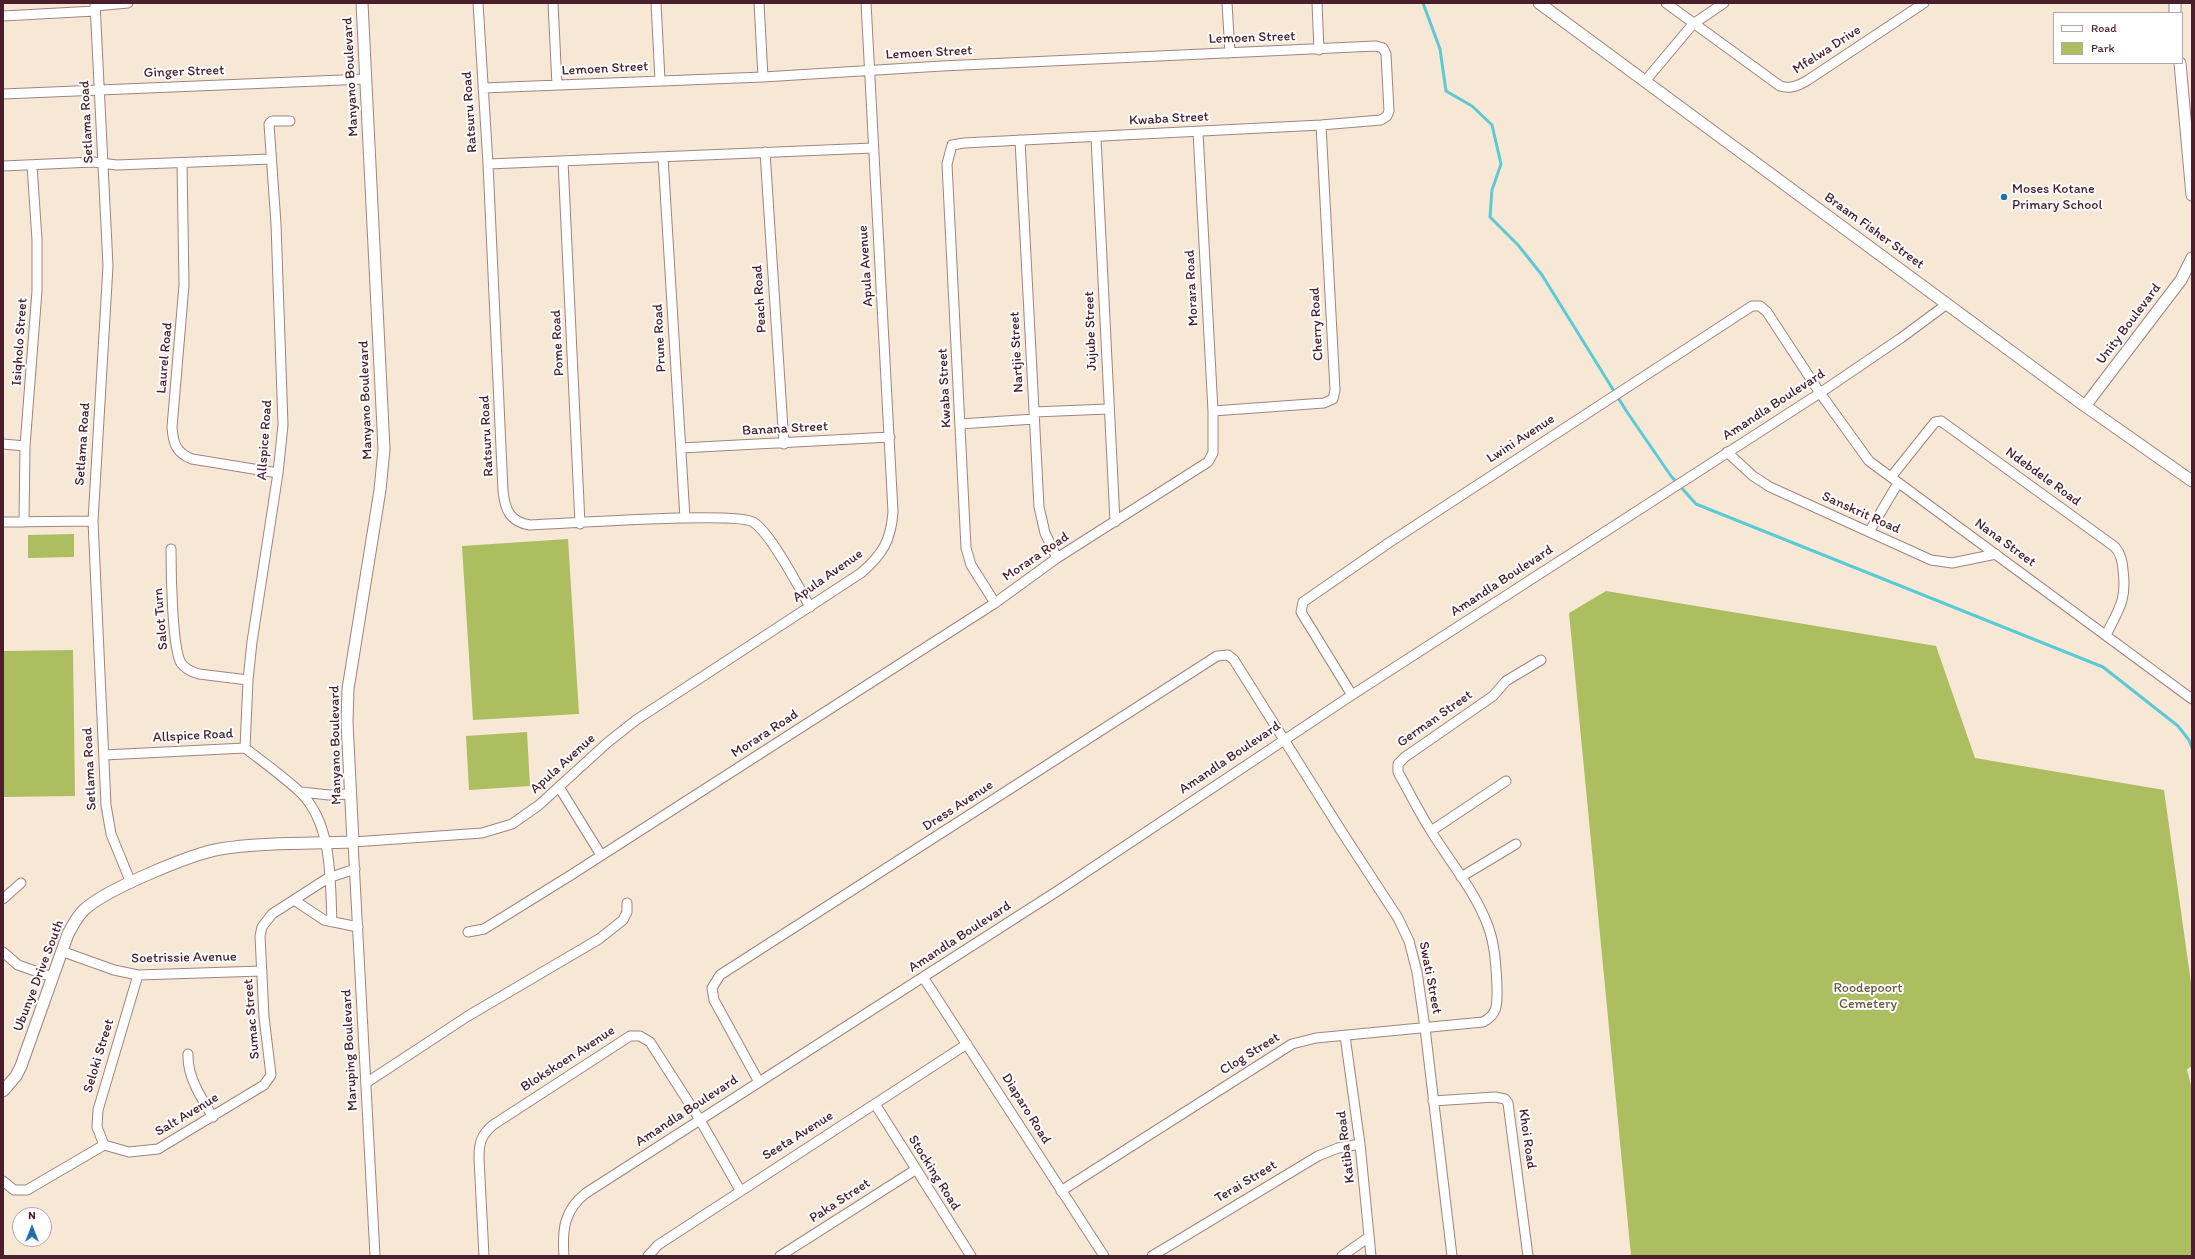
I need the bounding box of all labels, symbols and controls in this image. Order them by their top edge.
legend [2053,12,2183,64]
street label: Manyano Boulevard [339,17,363,137]
text: Road [2091,21,2117,35]
street label: Mfelwa Drive [1790,22,1864,78]
street label: Lemoen Street [1208,28,1296,48]
text: Park [2091,41,2115,55]
street label: Lemoen Street [885,42,973,64]
street label: Lemoen Street [561,58,649,80]
street label: Ginger Street [143,62,225,82]
street label: Ratsuru Road [459,71,481,153]
street label: Setlama Road [76,80,98,164]
street label: Kwaba Street [1129,109,1209,129]
place label: Moses Kotane Primary School [2012,181,2102,214]
street label: Braam Fisher Street [1821,189,1927,273]
marker: Moses Kotane Primary School [1999,192,2009,202]
street label: Apula Avenue [855,225,877,307]
street label: Morara Road [1182,249,1202,327]
street label: Peach Road [749,264,771,334]
street label: Unity Boulevard [2093,280,2165,368]
street label: Cherry Road [1307,287,1327,361]
street label: Jujube Street [1081,291,1101,371]
street label: Isiqholo Street [9,298,31,386]
street label: Prune Road [650,303,670,373]
street label: Pome Road [548,309,568,377]
street label: Nartjie Street [1006,311,1028,393]
street label: Laurel Road [154,322,176,394]
street label: Manyano Boulevard [356,340,376,460]
street label: Kwaba Street [935,348,955,428]
street label: Amandla Boulevard [1720,366,1828,444]
street label: Ratsuru Road [476,395,498,477]
street label: Allspice Road [254,399,276,481]
street label: Setlama Road [72,402,94,486]
street label: Lwini Avenue [1484,411,1558,467]
street label: Banana Street [742,418,828,440]
street label: Ndebdele Road [2002,444,2084,510]
street label: Sanskrit Road [1819,488,1903,538]
street label: Nana Street [1971,515,2039,571]
street label: Morara Road [1000,529,1072,585]
street label: Amandla Boulevard [1448,542,1556,620]
street label: Apula Avenue [790,546,866,606]
street label: Salot Turn [150,587,172,651]
street label: Manyano Boulevard [327,685,345,805]
street label: German Street [1394,687,1476,751]
street label: Morara Road [728,706,802,762]
street label: Amandla Boulevard [1176,718,1284,798]
street label: Allspice Road [152,726,234,746]
street label: Setlama Road [79,727,101,811]
street label: Apula Avenue [527,730,599,798]
street label: Dress Avenue [919,777,997,835]
street label: Amandla Boulevard [906,898,1014,976]
street label: Ubunye Drive South [10,918,68,1034]
street label: Swati Street [1415,940,1445,1016]
street label: Soetrissie Avenue [131,949,237,967]
street label: Sumac Street [240,978,264,1060]
park label: Roodepoort Cemetery [1833,980,1903,1012]
street label: Maruping Boulevard [338,989,362,1111]
street label: Seloki Street [80,1017,118,1095]
street label: Blokskoen Avenue [518,1022,618,1096]
street label: Clog Street [1217,1029,1283,1079]
street label: Diaparo Road [998,1071,1054,1147]
street label: Amandla Boulevard [633,1072,741,1150]
street label: Salt Avenue [152,1089,222,1141]
street label: Seeta Avenue [759,1108,837,1164]
street label: Khoi Road [1514,1108,1540,1170]
street label: Katiba Road [1333,1110,1359,1184]
street label: Stocking Road [904,1132,964,1214]
street label: Terai Street [1212,1157,1280,1207]
street label: Paka Street [806,1175,874,1227]
north arrow [12,1207,52,1247]
text: N [28,1209,36,1222]

